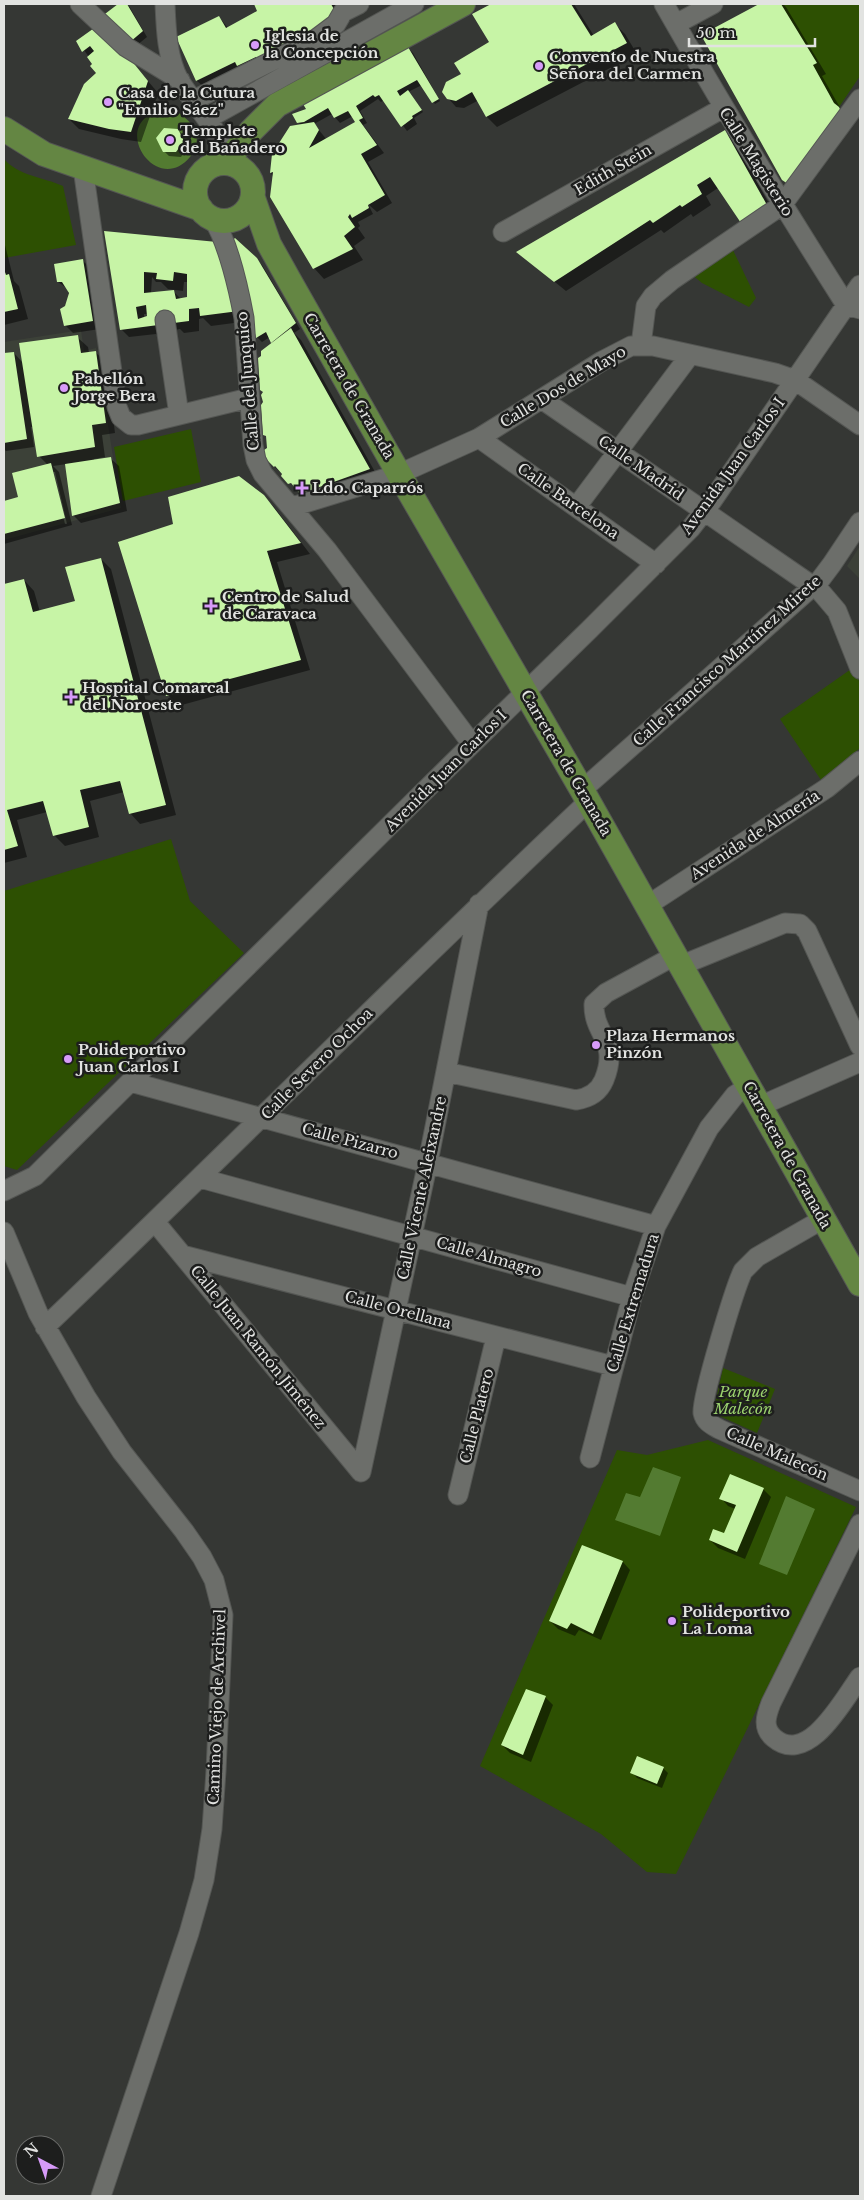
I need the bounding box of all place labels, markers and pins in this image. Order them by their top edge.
place label: Iglesia de la Concepción [265,26,379,62]
marker: Iglesia de la Concepción [249,39,261,51]
place label: Convento de Nuestra Señora del Carmen [549,47,716,83]
marker: Convento de Nuestra Señora del Carmen [533,60,545,72]
place label: Casa de la Cutura "Emilio Sáez" [118,83,255,119]
marker: Casa de la Cutura "Emilio Sáez" [102,96,114,108]
place label: Templete del Bañadero [180,121,285,157]
marker: Templete del Bañadero [164,134,176,146]
place label: Pabellón Jorge Bera [71,369,156,405]
marker: Pabellón Jorge Bera [58,382,70,394]
place label: Ldo. Caparrós [312,478,423,497]
marker: Ldo. Caparrós [296,482,308,494]
place label: Centro de Salud de Caravaca [222,587,350,623]
marker: Centro de Salud de Caravaca [204,599,218,613]
place label: Hospital Comarcal del Noroeste [82,678,230,714]
marker: Hospital Comarcal del Noroeste [64,690,78,704]
place label: Plaza Hermanos Pinzón [606,1026,735,1062]
marker: Plaza Hermanos Pinzón [590,1039,602,1051]
place label: Polideportivo Juan Carlos I [75,1040,186,1076]
marker: Polideportivo Juan Carlos I [62,1053,74,1065]
place label: Polideportivo La Loma [682,1602,790,1638]
marker: Polideportivo La Loma [666,1615,678,1627]

